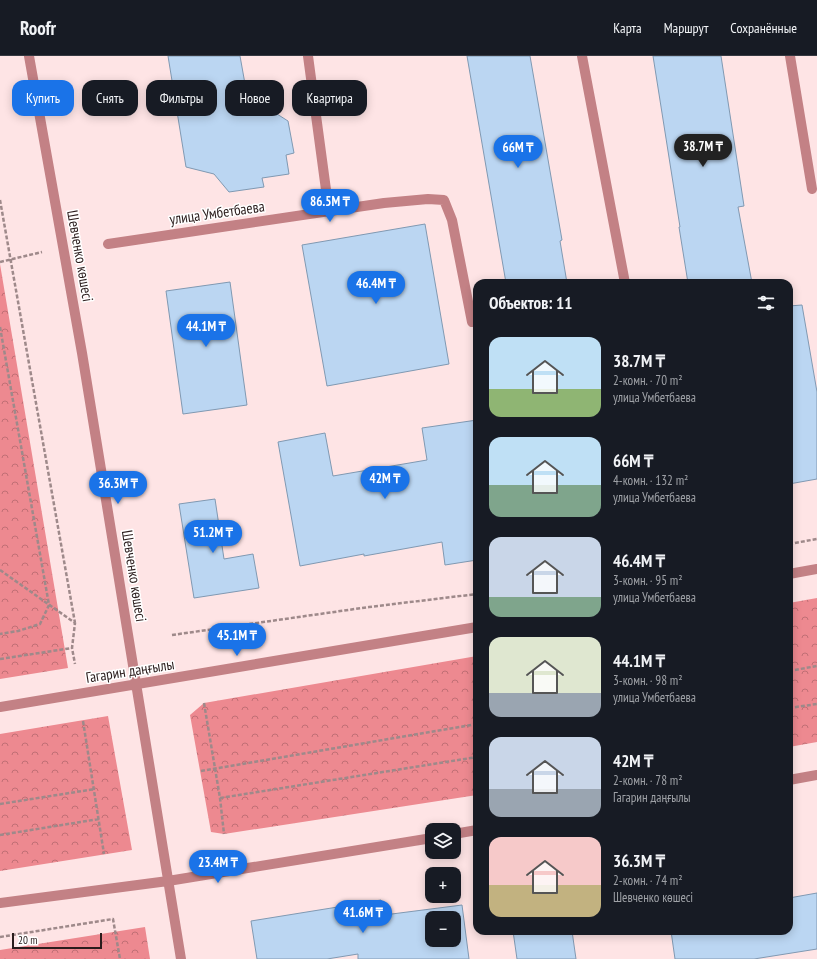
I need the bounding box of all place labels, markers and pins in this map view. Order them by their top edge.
pin: 38.7M ₸ [666,134,740,168]
pin: 66M ₸ [490,135,546,169]
pin: 86.5M ₸ [293,189,367,223]
pin: 46.4M ₸ [339,271,413,305]
pin: 44.1M ₸ [169,314,243,348]
pin: 42M ₸ [357,466,413,500]
pin: 36.3M ₸ [81,471,155,505]
pin: 51.2M ₸ [176,520,250,554]
pin: 45.1M ₸ [200,623,274,657]
pin: 23.4M ₸ [181,850,255,884]
pin: 41.6M ₸ [326,900,400,934]

